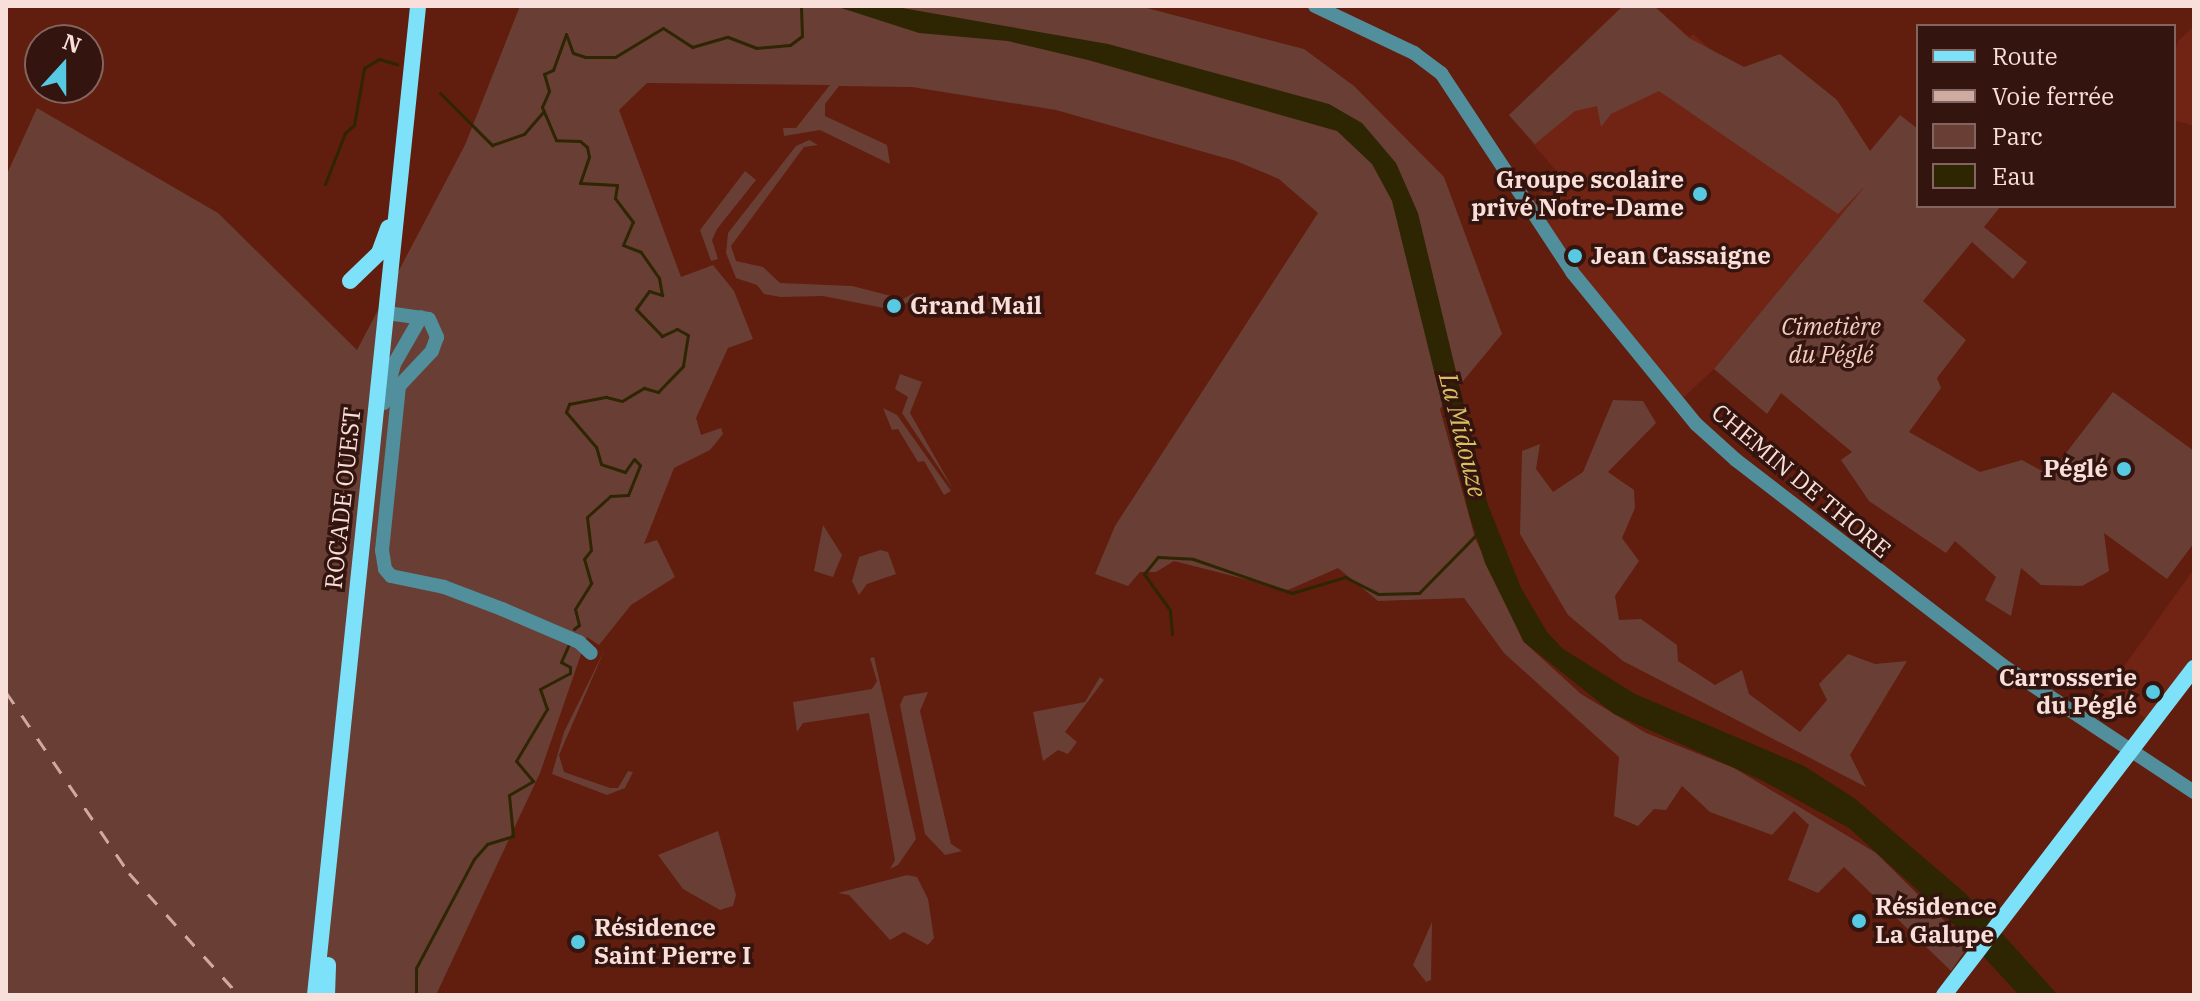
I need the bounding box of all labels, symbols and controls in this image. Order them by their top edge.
north arrow [24,24,104,104]
legend [1916,24,2176,208]
text: N [59,26,85,60]
text: Route [1992,40,2058,72]
text: Voie ferrée [1992,80,2114,112]
text: Parc [1992,120,2043,152]
text: Eau [1992,160,2035,192]
place label: Groupe scolaire privé Notre-Dame [1471,166,1684,222]
marker: Groupe scolaire privé Notre-Dame [1691,185,1709,203]
place label: Jean Cassaigne [1591,242,1771,270]
marker: Jean Cassaigne [1566,247,1584,265]
place label: Grand Mail [910,292,1042,320]
marker: Grand Mail [885,297,903,315]
park label: Cimetière du Péglé [1781,313,1881,369]
water label: La Midouze [1432,370,1494,500]
street label: CHEMIN DE THORE [1706,398,1896,564]
street label: ROCADE OUEST [319,406,367,590]
place label: Péglé [2043,455,2108,483]
marker: Péglé [2115,460,2133,478]
place label: Carrosserie du Péglé [1999,664,2137,720]
marker: Carrosserie du Péglé [2144,683,2162,701]
place label: Résidence La Galupe [1875,893,1997,949]
marker: Résidence La Galupe [1850,912,1868,930]
place label: Résidence Saint Pierre I [594,914,751,970]
marker: Résidence Saint Pierre I [569,933,587,951]

